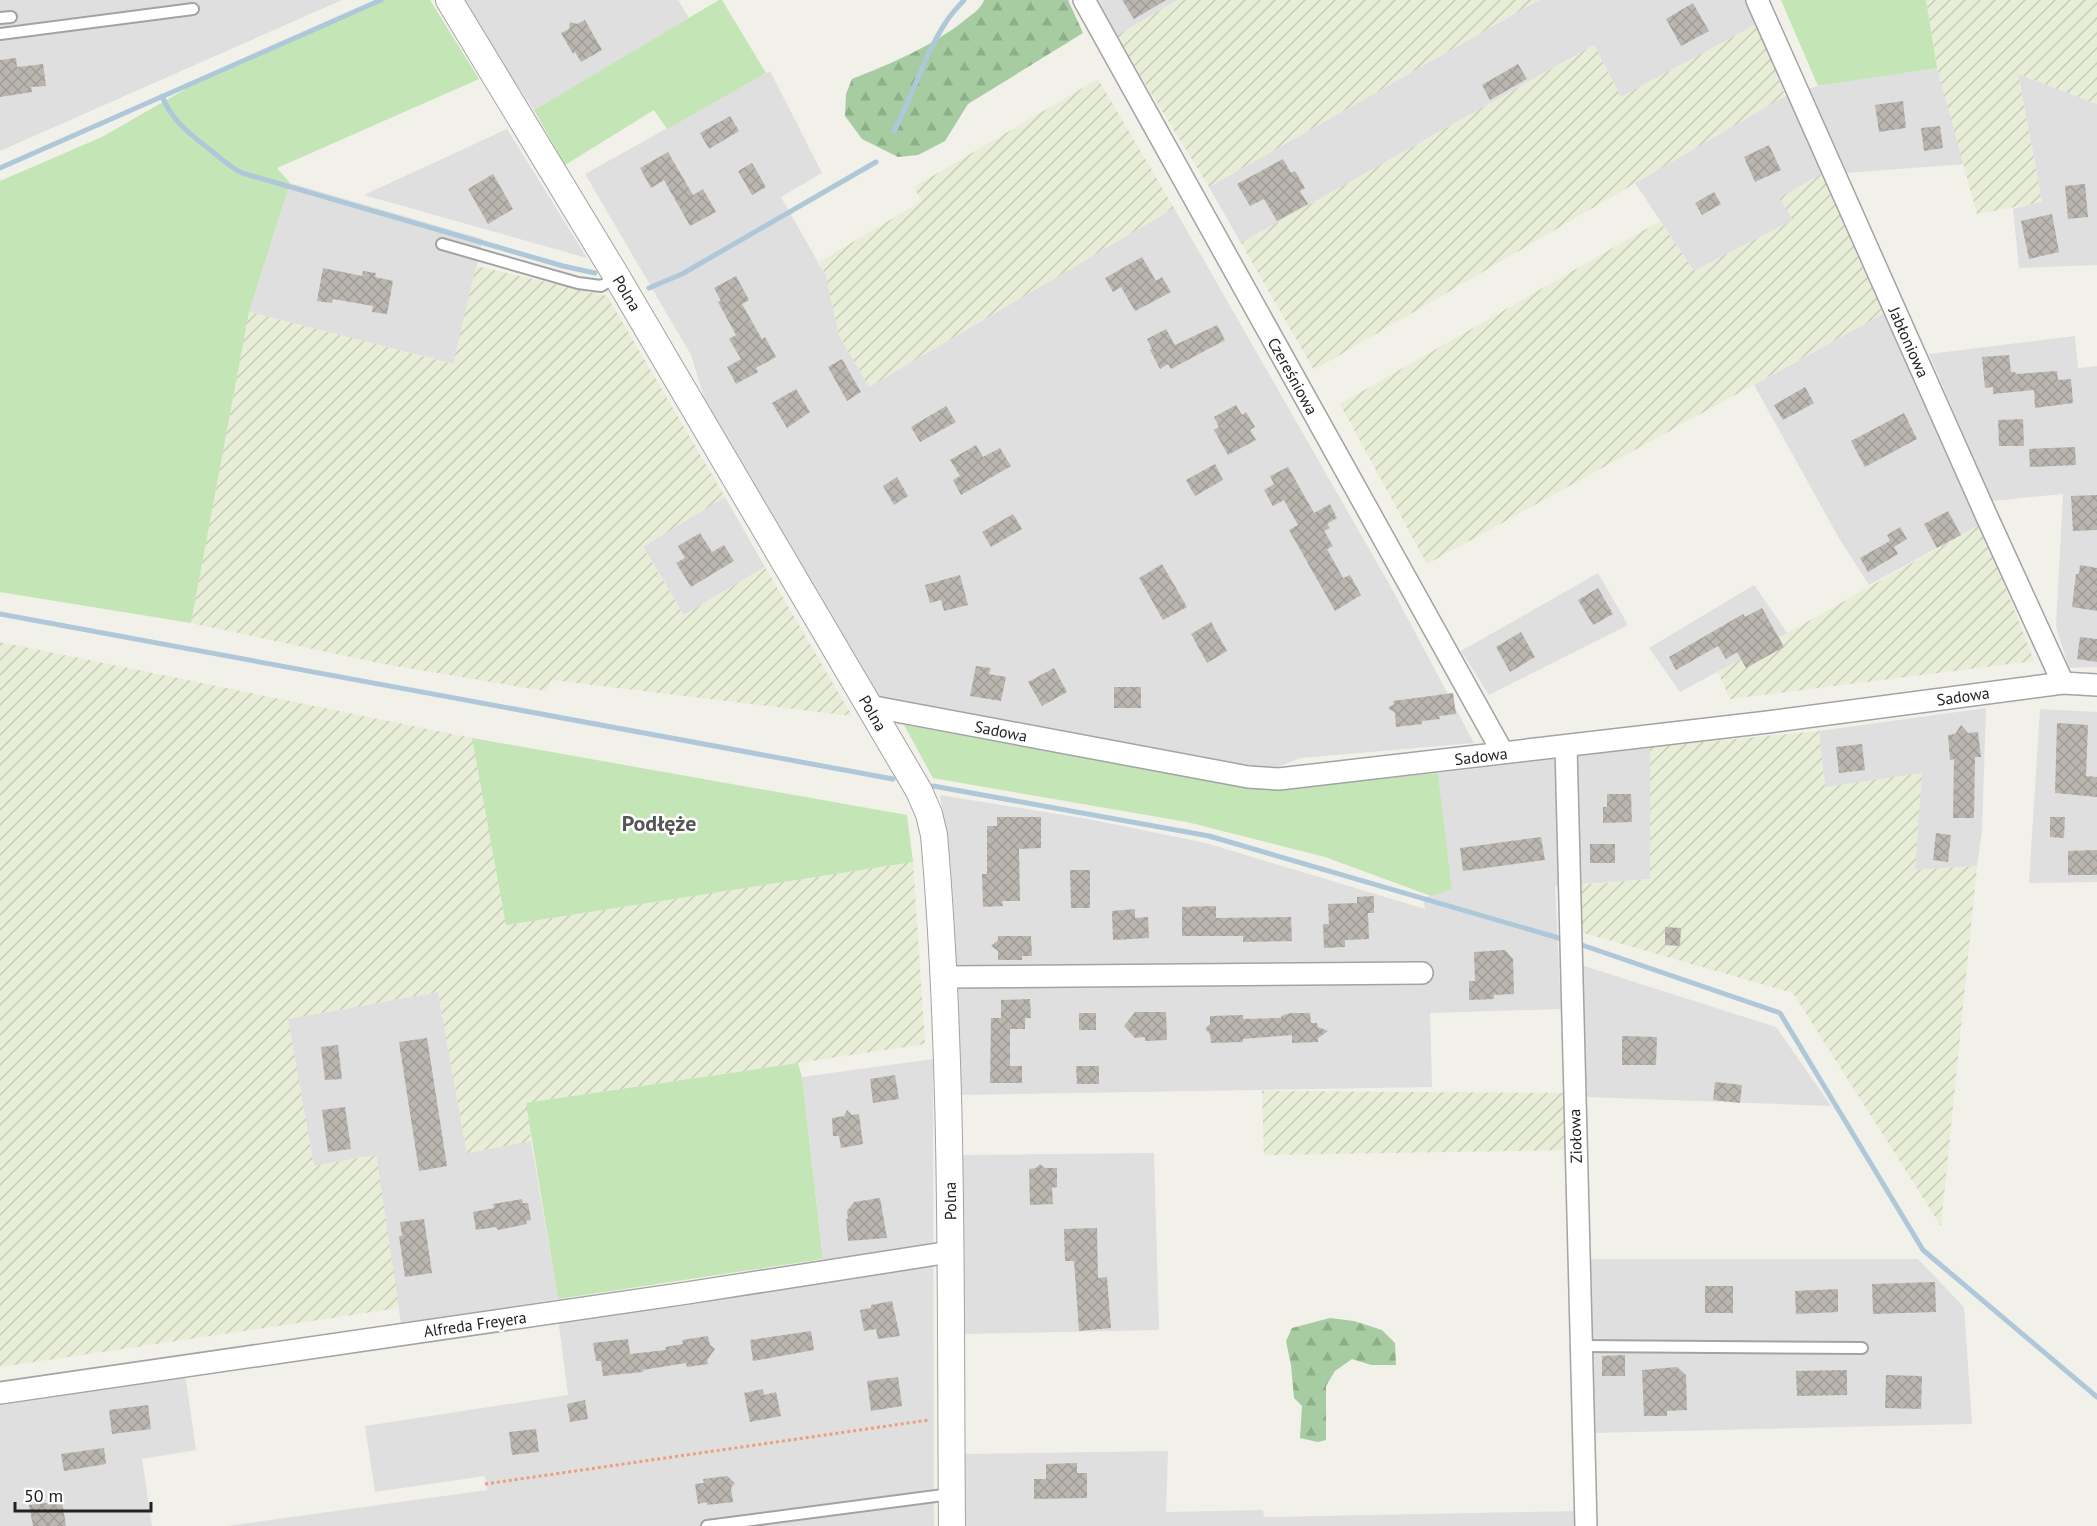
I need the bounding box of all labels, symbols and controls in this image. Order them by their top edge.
street label: Polna [609,271,645,315]
street label: Jabłoniowa [1884,302,1934,381]
street label: Czereśniowa [1264,334,1322,418]
street label: Sadowa [1935,682,1991,710]
street label: Polna [855,691,891,735]
street label: Sadowa [973,716,1029,746]
street label: Sadowa [1453,743,1509,769]
district label: Podłęże [622,809,696,837]
street label: Ziołowa [1564,1108,1586,1164]
street label: Polna [940,1182,960,1220]
street label: Alfreda Freyera [422,1307,528,1341]
scale bar [15,1475,152,1513]
text: 50 m [24,1484,63,1507]

